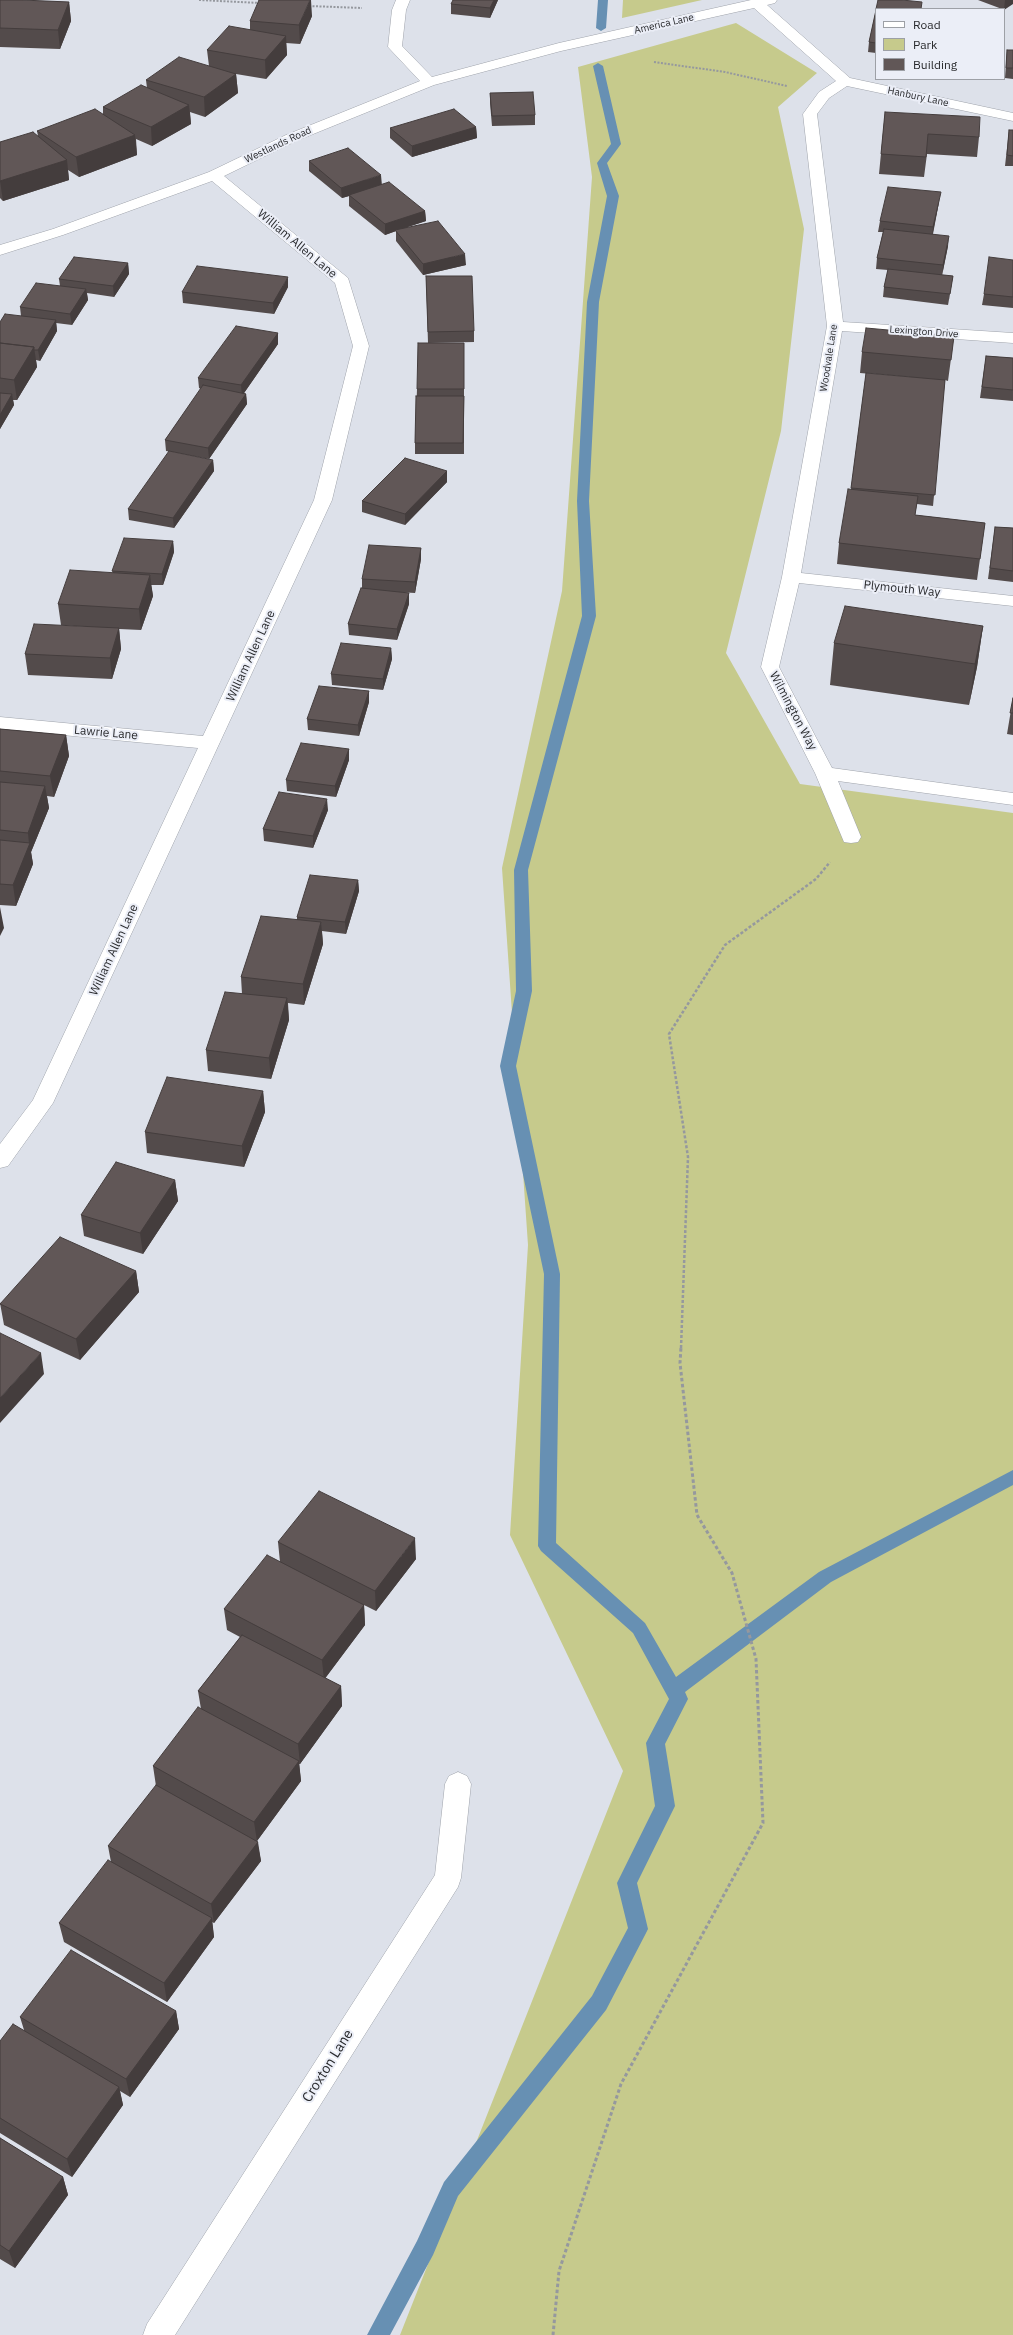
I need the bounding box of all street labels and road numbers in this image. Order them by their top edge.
street label: America Lane [633,11,695,37]
street label: Hanbury Lane [886,85,950,109]
street label: Westlands Road [243,124,313,166]
street label: William Allen Lane [254,207,340,281]
street label: Woodvale Lane [818,323,840,393]
street label: Lexington Drive [889,324,959,340]
street label: Plymouth Way [863,578,941,600]
street label: William Allen Lane [224,608,278,704]
street label: Wilmington Way [766,669,820,753]
street label: Lawrie Lane [73,723,139,743]
street label: William Allen Lane [87,902,141,998]
street label: Croxton Lane [299,2027,357,2105]

